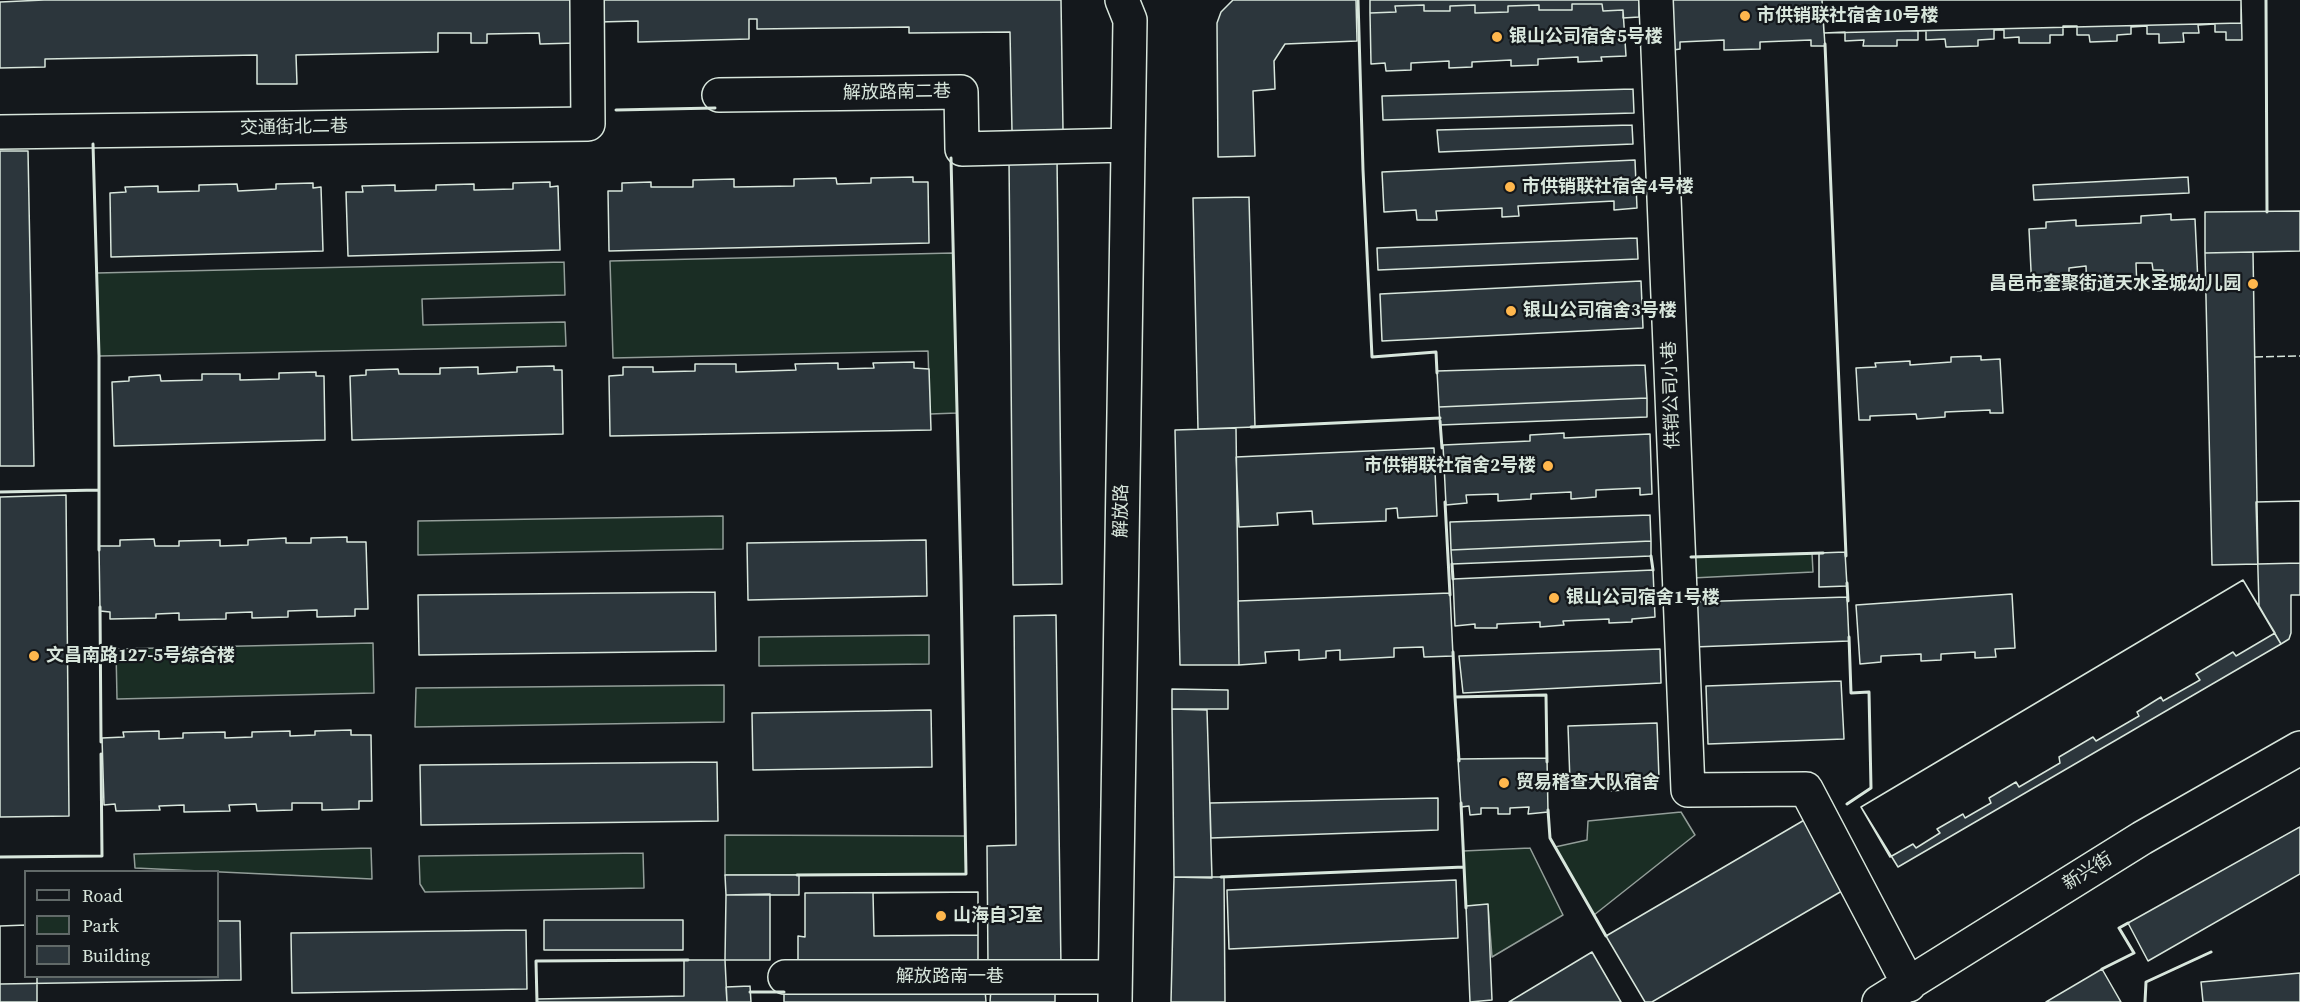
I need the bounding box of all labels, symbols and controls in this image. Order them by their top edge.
place label: 市供销联社宿舍10号楼 [1757,5,1939,27]
marker: 市供销联社宿舍10号楼 [1738,9,1752,23]
place label: 银山公司宿舍5号楼 [1509,26,1663,48]
marker: 银山公司宿舍5号楼 [1490,30,1504,44]
street label: 解放路南二巷 [843,81,951,105]
street label: 交通街北二巷 [240,116,348,140]
place label: 市供销联社宿舍4号楼 [1522,176,1694,198]
marker: 市供销联社宿舍4号楼 [1503,180,1517,194]
place label: 昌邑市奎聚街道天水圣城幼儿园 [1989,273,2241,295]
marker: 昌邑市奎聚街道天水圣城幼儿园 [2246,277,2260,291]
place label: 银山公司宿舍3号楼 [1523,300,1677,322]
marker: 银山公司宿舍3号楼 [1504,304,1518,318]
street label: 供销公司小巷 [1659,341,1685,449]
place label: 市供销联社宿舍2号楼 [1364,455,1536,477]
marker: 市供销联社宿舍2号楼 [1541,459,1555,473]
street label: 解放路 [1111,484,1133,538]
place label: 银山公司宿舍1号楼 [1566,587,1720,609]
marker: 银山公司宿舍1号楼 [1547,591,1561,605]
place label: 文昌南路127-5号综合楼 [46,645,235,667]
marker: 文昌南路127-5号综合楼 [27,649,41,663]
place label: 贸易稽查大队宿舍 [1516,772,1660,794]
marker: 贸易稽查大队宿舍 [1497,776,1511,790]
street label: 新兴街 [2059,849,2117,895]
legend [24,870,219,978]
text: Road [82,883,123,908]
place label: 山海自习室 [953,905,1043,927]
marker: 山海自习室 [934,909,948,923]
text: Park [82,913,119,938]
text: Building [82,943,150,968]
street label: 解放路南一巷 [896,966,1004,988]

